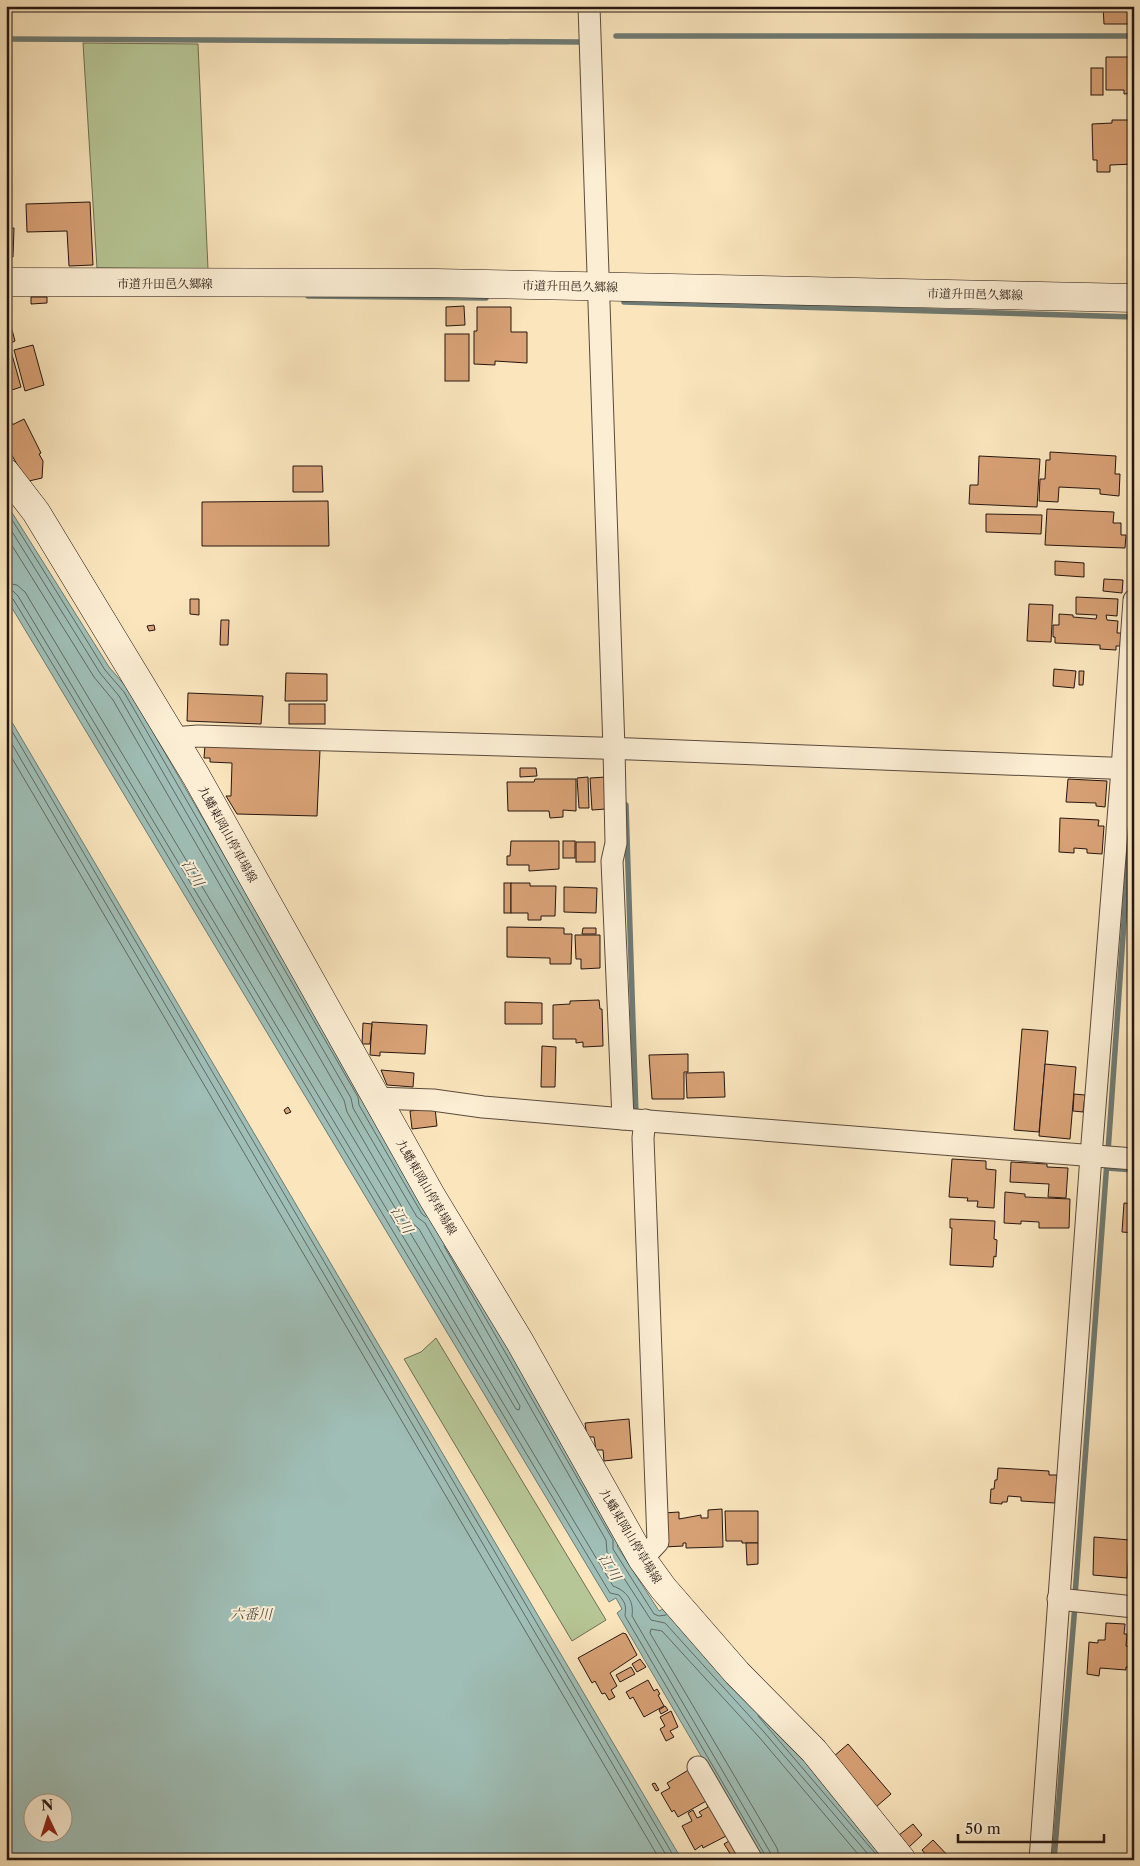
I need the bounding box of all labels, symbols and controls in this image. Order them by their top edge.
street label: 市道升田邑久郷線 [117,276,213,291]
street label: 市道升田邑久郷線 [522,278,618,294]
street label: 市道升田邑久郷線 [927,286,1023,302]
street label: 九蟠東岡山停車場線 [195,783,261,885]
water label: 江川 [178,856,209,891]
street label: 九蟠東岡山停車場線 [394,1136,460,1238]
water label: 江川 [387,1203,418,1238]
street label: 九蟠東岡山停車場線 [597,1486,665,1586]
water label: 江川 [595,1550,626,1585]
water label: 六番川 [230,1605,274,1623]
north arrow [22,1794,72,1844]
text: N [40,1796,54,1814]
scale bar [958,1811,1104,1843]
text: 50 m [965,1819,1001,1838]

